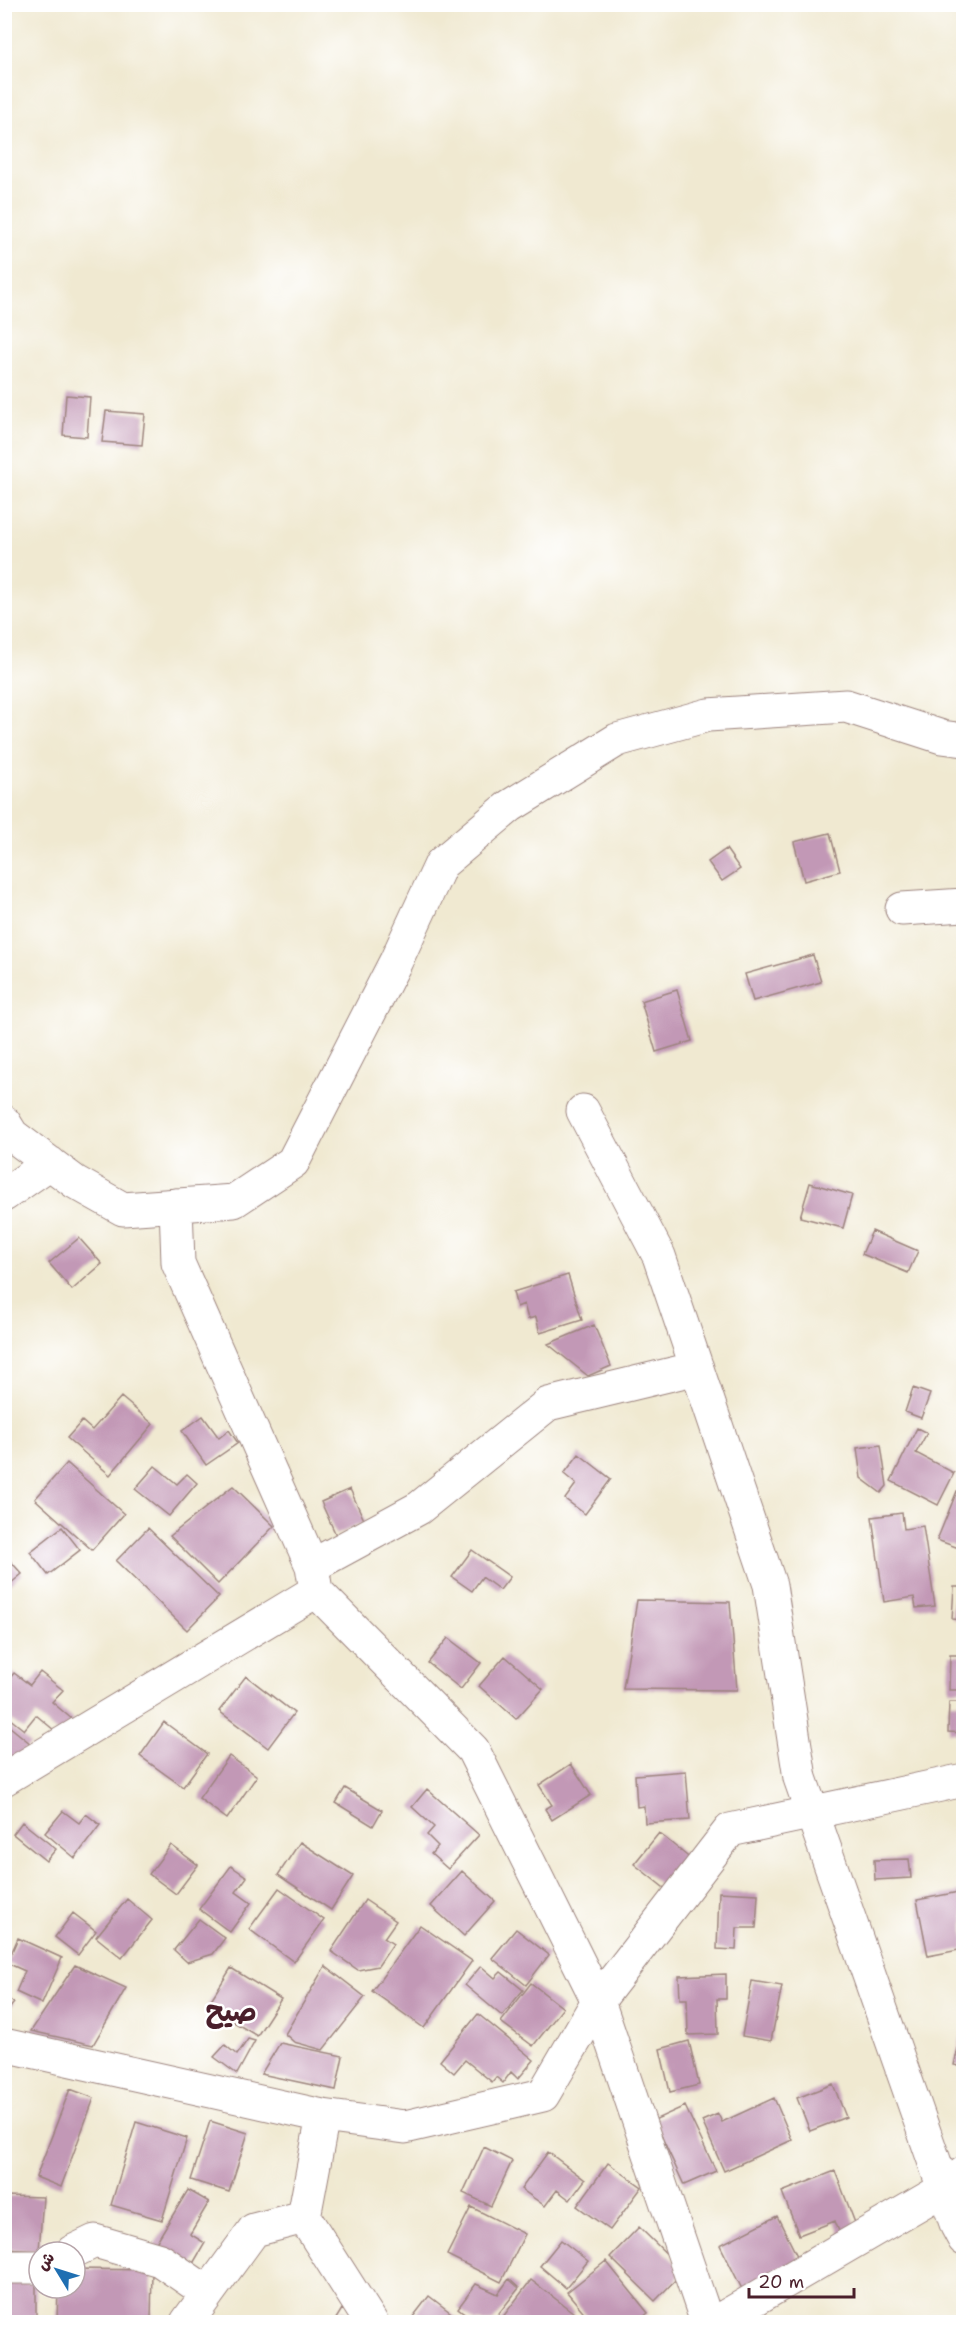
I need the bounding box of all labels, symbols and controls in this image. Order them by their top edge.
district label: صيح [205,1992,257,2030]
north arrow [27,2240,87,2300]
text: ش [32,2248,59,2274]
scale bar [749,2261,854,2299]
text: 20 m [758,2270,804,2294]

